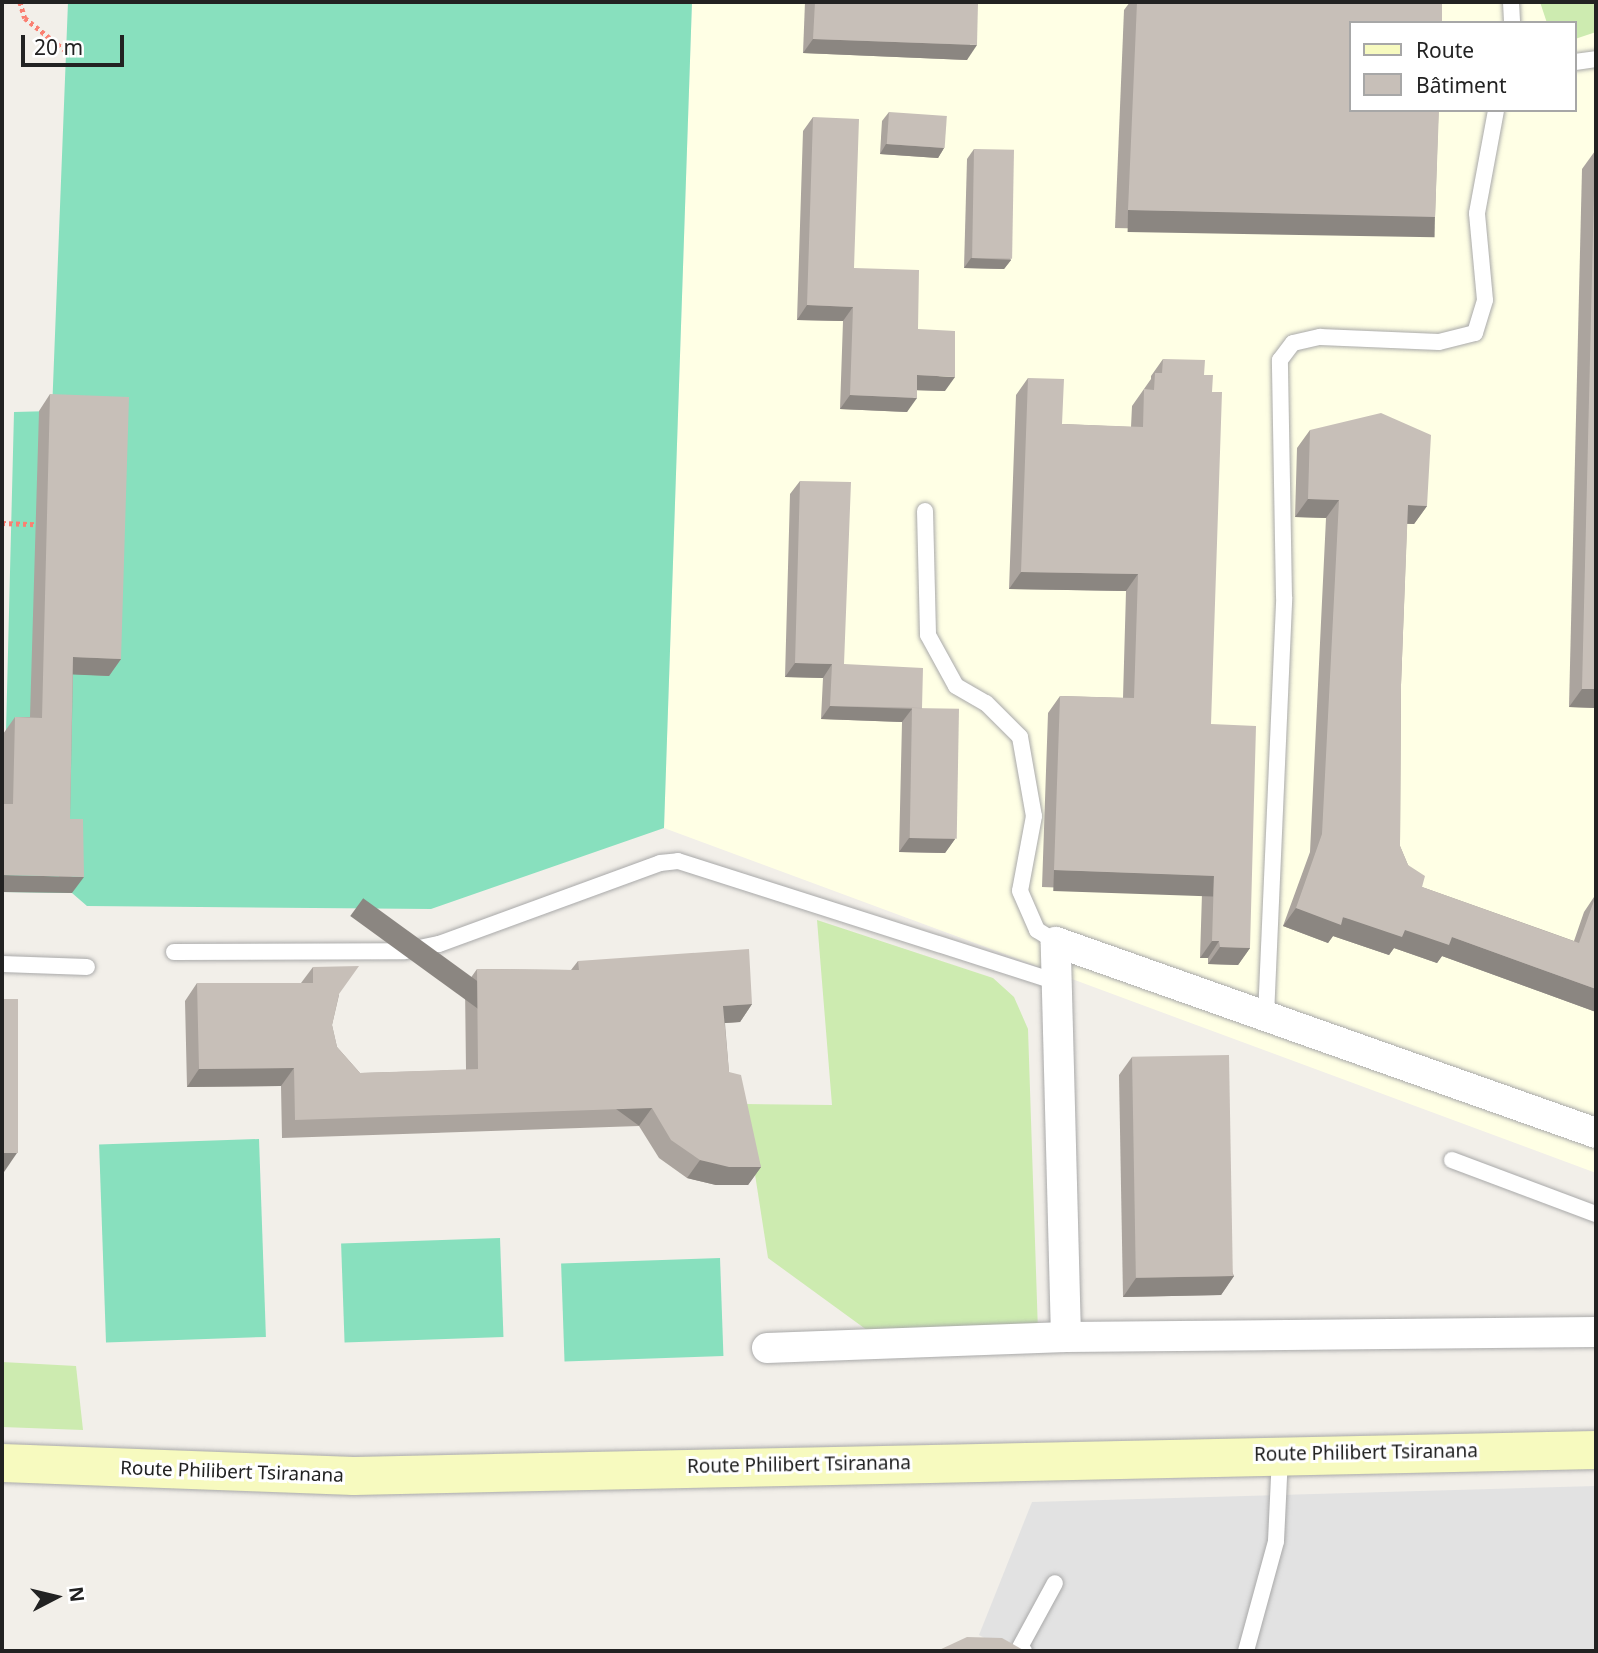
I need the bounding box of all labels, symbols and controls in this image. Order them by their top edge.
scale bar [24,21,128,65]
legend [1350,21,1577,112]
text: 20 m [34,33,83,61]
text: Route [1416,36,1474,64]
text: Bâtiment [1416,71,1506,99]
street label: Route Philibert Tsiranana [1254,1440,1478,1466]
street label: Route Philibert Tsiranana [687,1452,911,1478]
street label: Route Philibert Tsiranana [120,1457,344,1487]
north arrow [21,1562,91,1632]
text: N [63,1585,91,1604]

